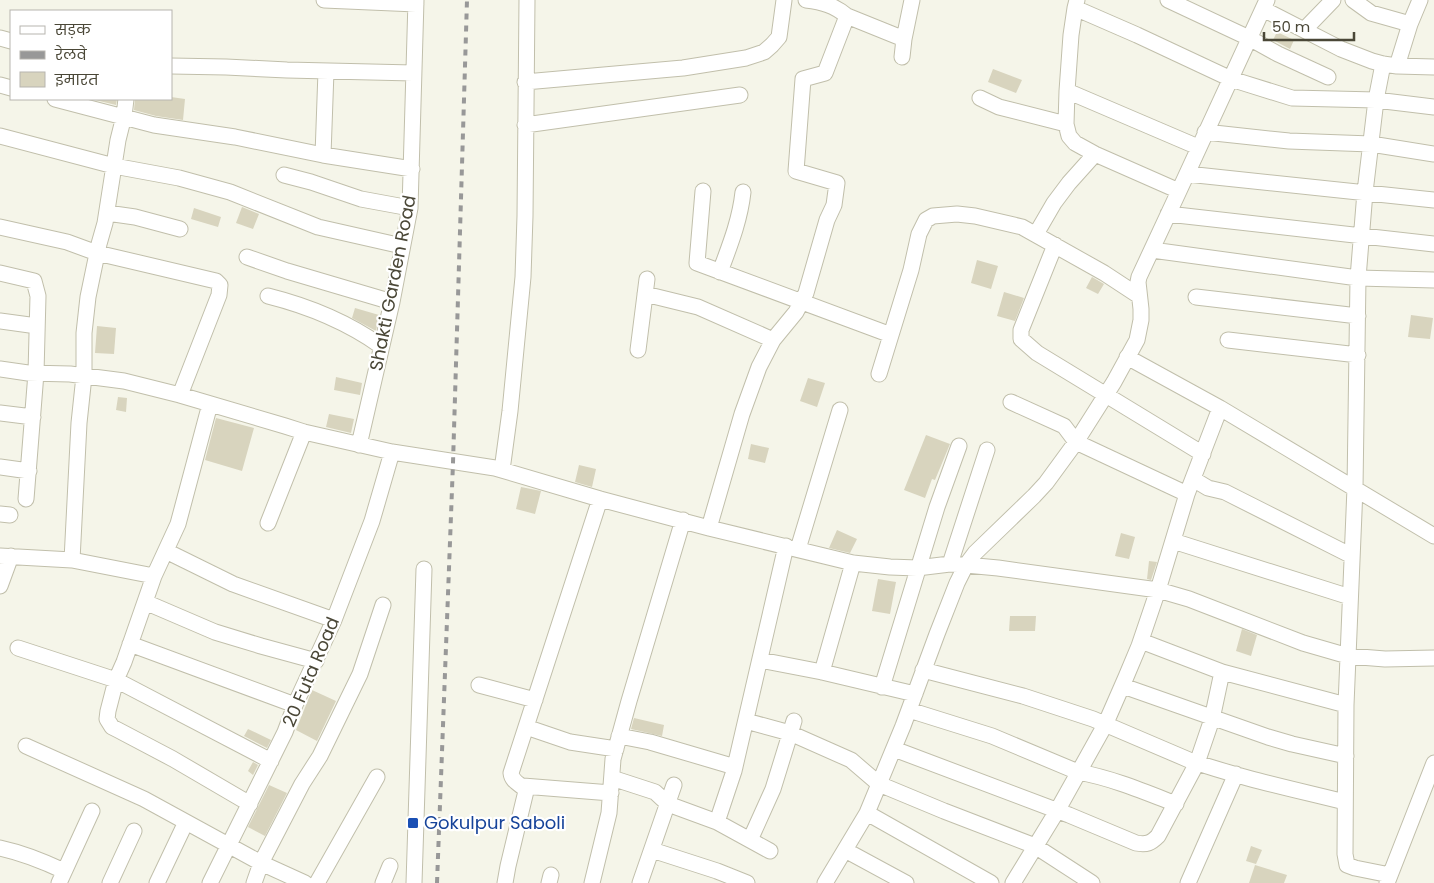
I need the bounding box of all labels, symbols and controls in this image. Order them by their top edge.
legend [10,10,172,100]
scale bar [1264,10,1354,42]
text: 50 m [1272,16,1310,37]
text: सड़क [54,19,92,40]
text: रेलवे [54,44,88,65]
text: इमारत [54,69,99,90]
street label: Shakti Garden Road [363,193,422,373]
street label: 20 Futa Road [276,613,345,731]
place label: Gokulpur Saboli [424,810,565,835]
marker: Gokulpur Saboli [406,816,420,830]

